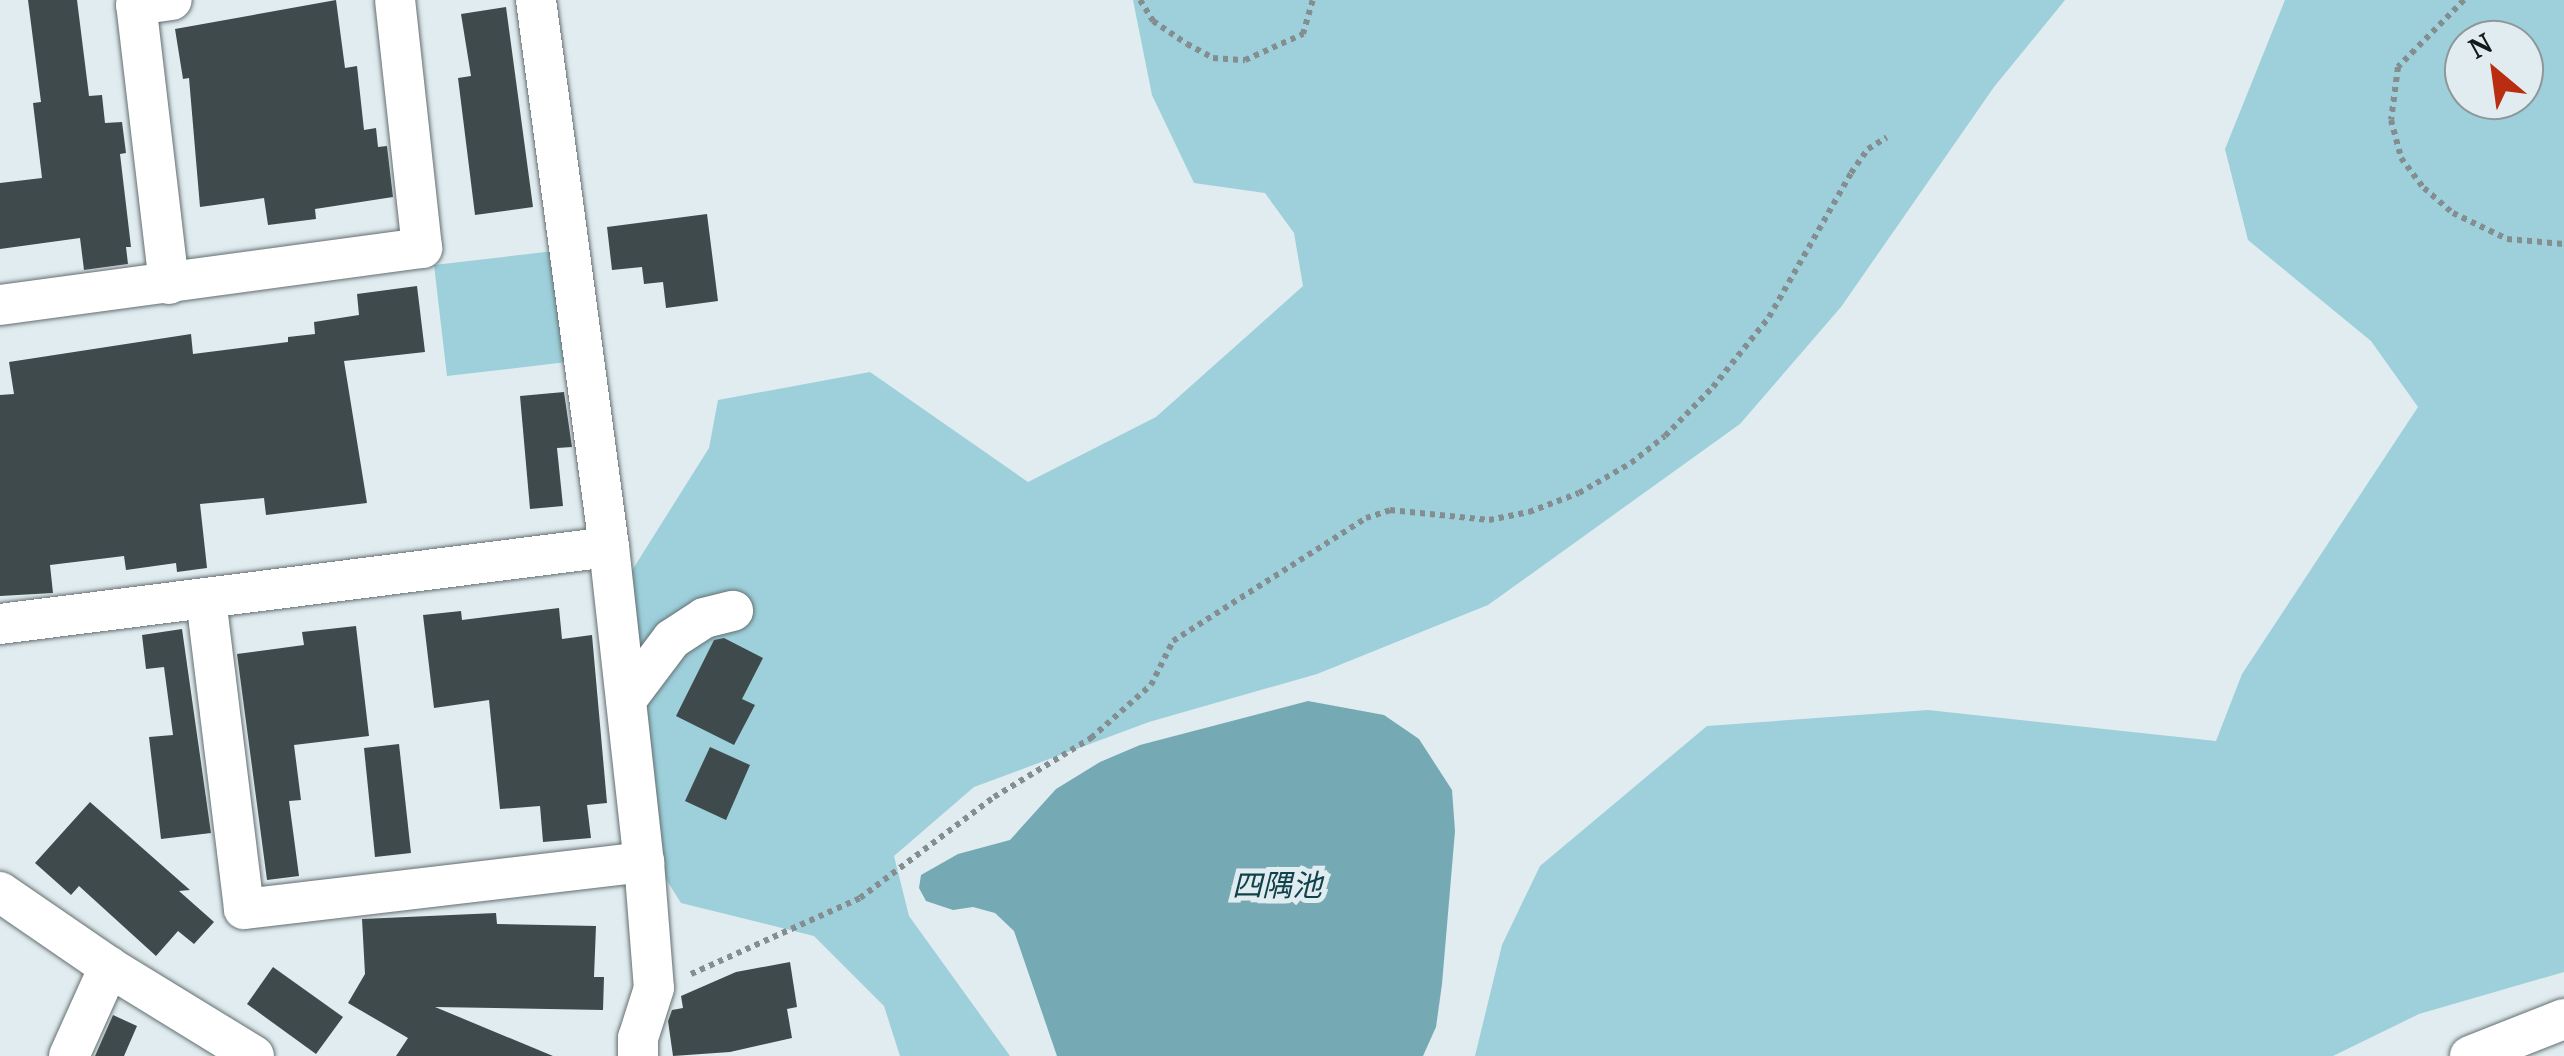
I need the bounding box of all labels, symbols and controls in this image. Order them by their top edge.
north arrow [2444,20,2544,120]
text: N [2462,24,2498,66]
water label: 四隅池 [1232,867,1322,903]

